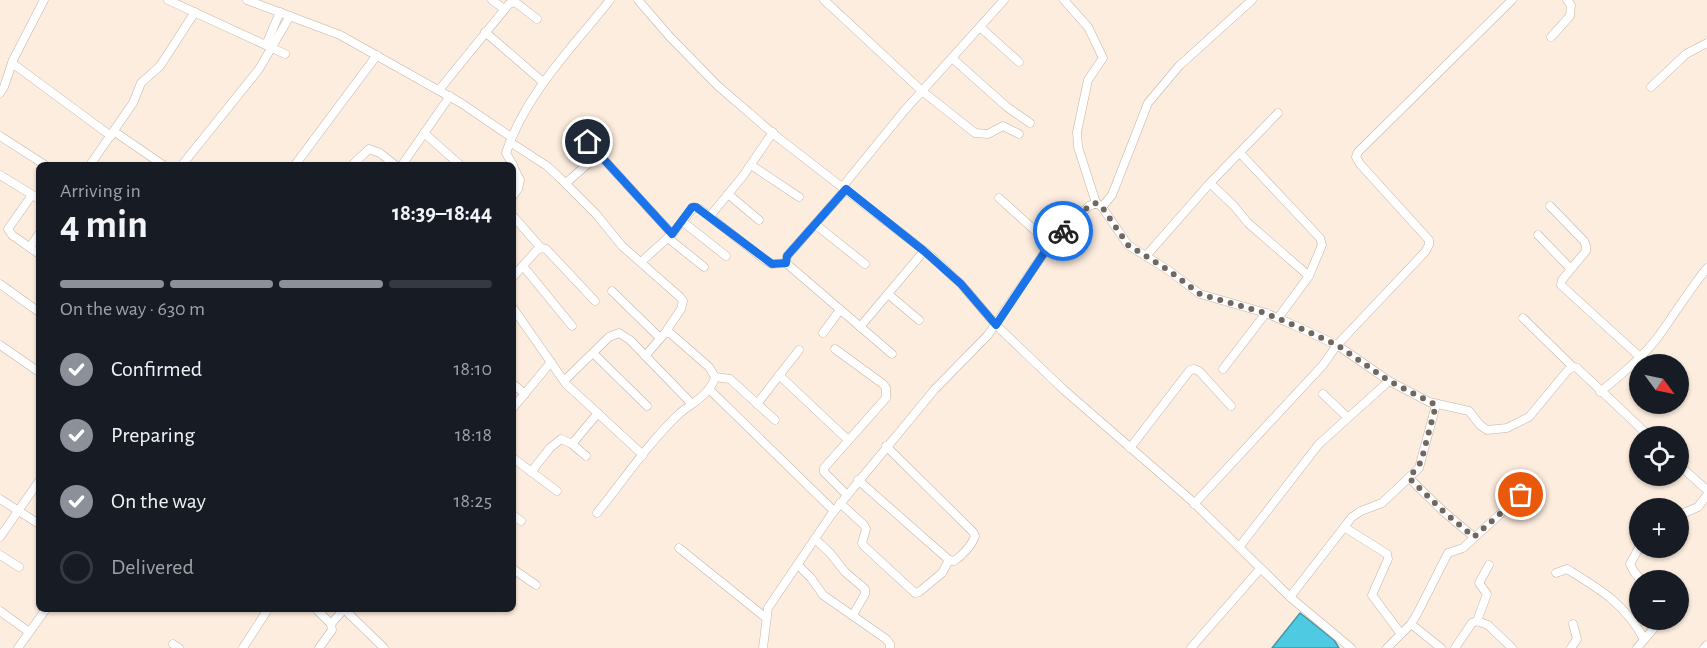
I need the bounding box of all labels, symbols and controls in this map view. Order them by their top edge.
pin [562,116,613,167]
icon: home [571,125,604,158]
text: Arriving in [60,181,141,201]
courier [1033,201,1093,261]
text: 18:39–18:44 [392,202,492,224]
text: 4 min [60,206,148,245]
icon: bike [1047,215,1080,248]
text: On the way · 630 m [60,299,205,319]
icon: check [60,353,93,386]
north arrow [1629,354,1689,414]
map controls [1629,354,1689,630]
text: Confirmed [111,358,202,380]
text: 18:10 [454,359,492,379]
icon: check [60,419,93,452]
text: Preparing [111,424,195,446]
text: 18:18 [455,425,492,445]
button: locate [1629,426,1689,486]
pin [1495,469,1546,520]
icon: bag [1504,478,1537,511]
icon: check [60,485,93,518]
text: On the way [111,490,206,512]
text: 18:25 [454,491,492,511]
button: + [1629,498,1689,558]
text: Delivered [111,556,194,578]
button: − [1629,570,1689,630]

